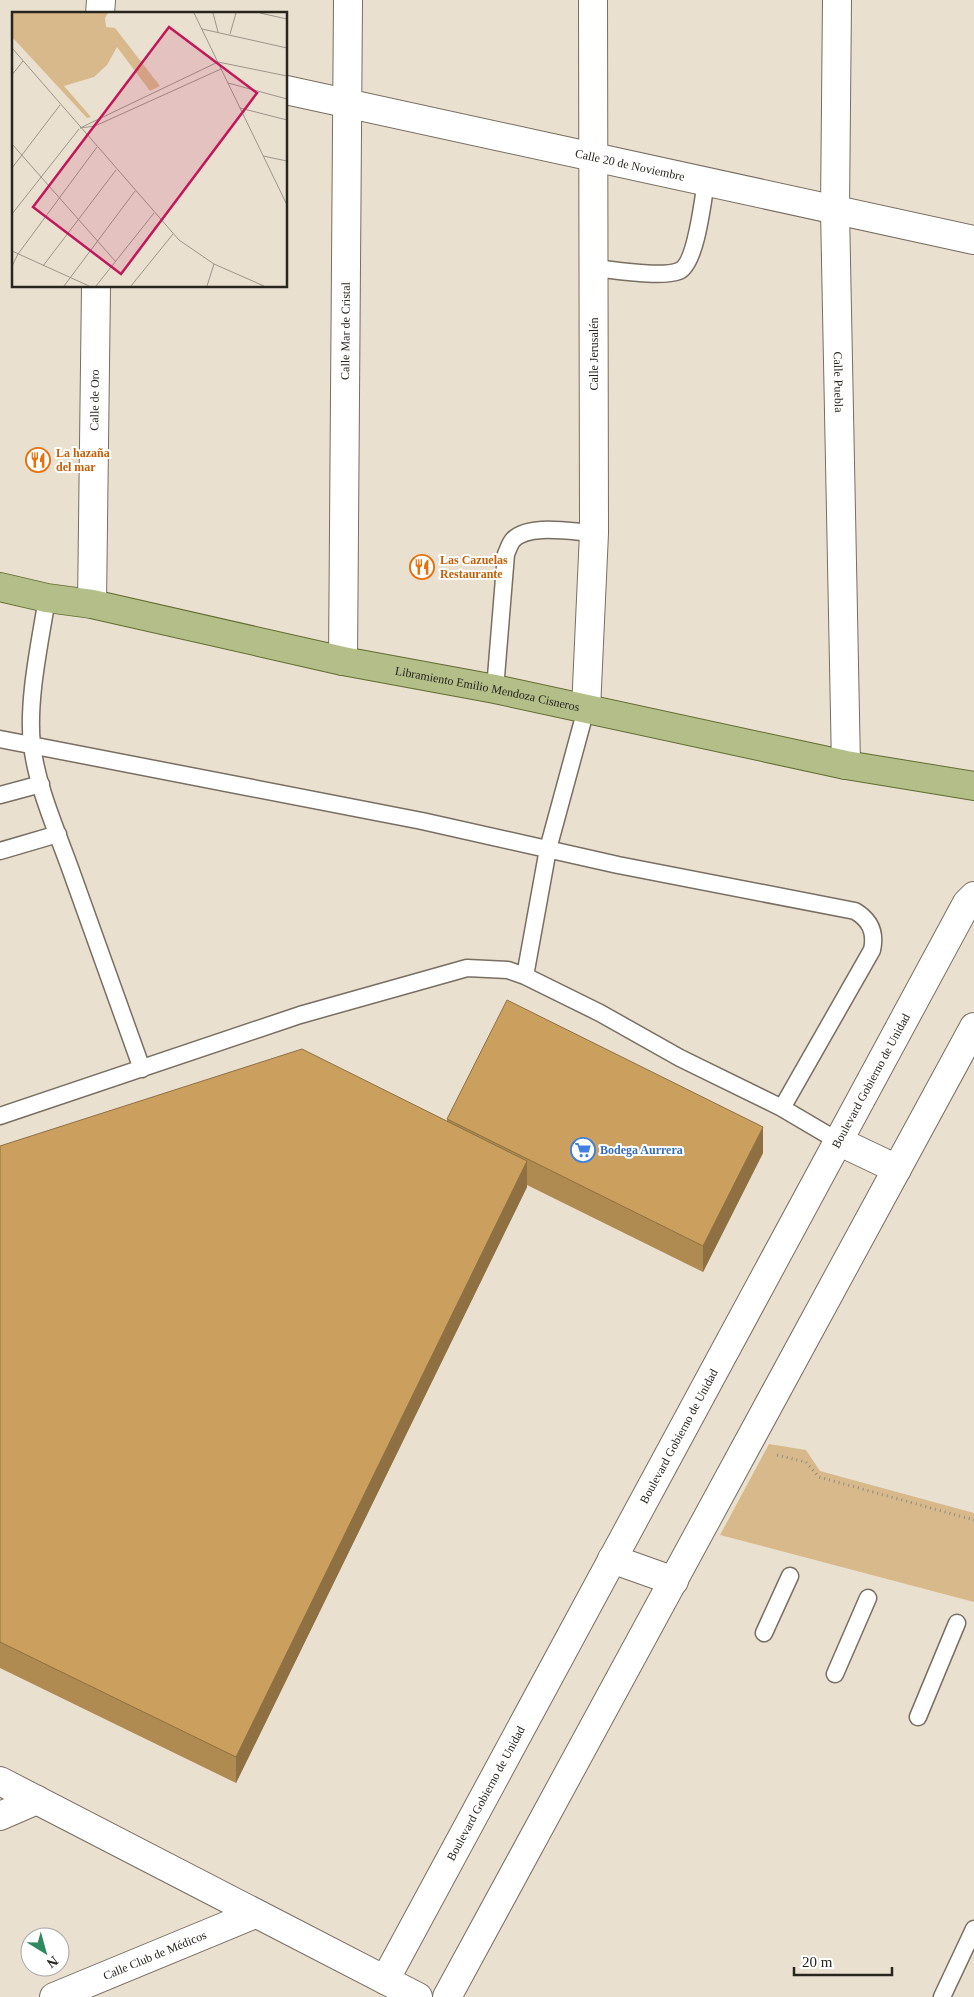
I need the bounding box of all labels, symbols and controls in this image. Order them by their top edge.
inset map [12,12,288,288]
street label: Calle 20 de Noviembre [574,146,686,184]
street label: Calle Mar de Cristal [338,281,353,380]
street label: Calle Jerusalén [587,318,601,390]
street label: Calle Puebla [831,351,846,413]
street label: Calle de Oro [87,369,102,431]
place label: La hazaña del mar [56,446,110,474]
restaurant icon: La hazaña del mar [25,447,51,473]
place label: Las Cazuelas Restaurante [440,553,508,581]
restaurant icon: Las Cazuelas Restaurante [409,554,435,580]
street label: Libramiento Emilio Mendoza Cisneros [394,664,581,714]
street label: Boulevard Gobierno de Unidad [829,1011,913,1151]
supermarket icon: Bodega Aurrera [570,1137,596,1163]
place label: Bodega Aurrera [600,1143,683,1157]
street label: Boulevard Gobierno de Unidad [637,1367,721,1506]
street label: Boulevard Gobierno de Unidad [444,1724,528,1863]
north arrow [20,1927,70,1977]
street label: Calle Club de Médicos [101,1928,209,1983]
scale bar [794,1944,892,1976]
text: N [44,1953,61,1971]
text: 20 m [802,1954,833,1970]

